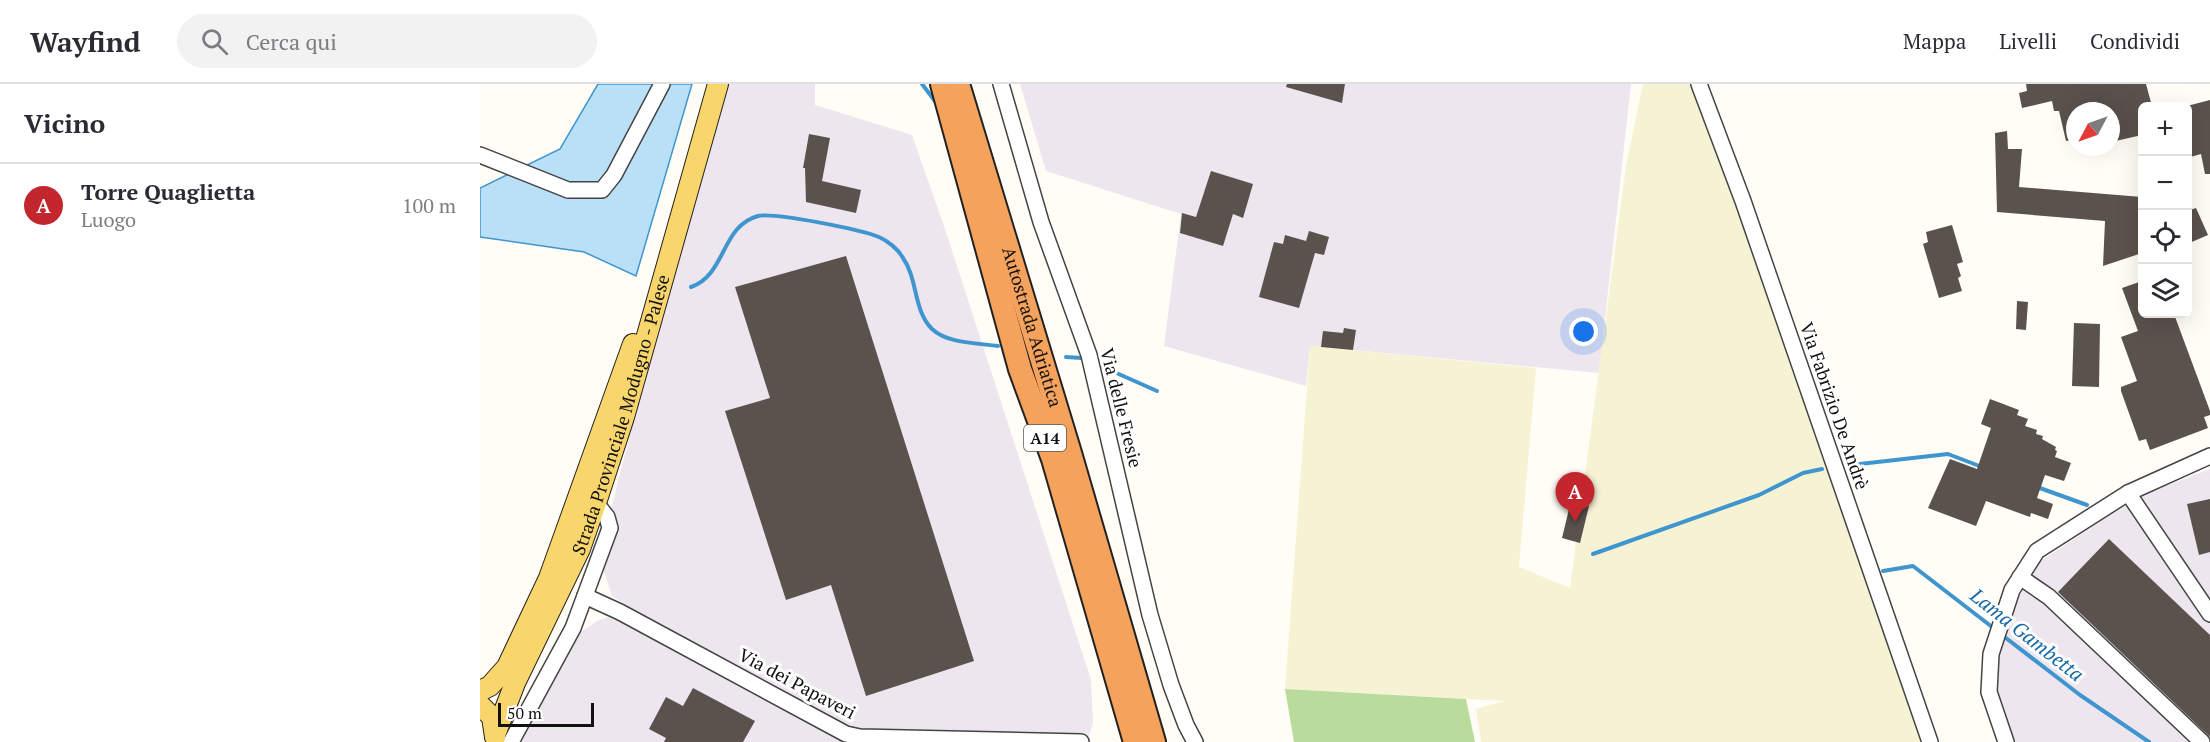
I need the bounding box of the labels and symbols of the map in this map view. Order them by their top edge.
north arrow [2066,102,2120,156]
street label: Autostrada Adriatica [997,244,1068,410]
street label: Strada Provinciale Modugno - Palese [566,272,675,559]
your location [1569,317,1598,346]
street label: Via Fabrizio De Andrè [1795,319,1875,493]
street label: Via delle Fresie [1096,345,1148,470]
road number: A14 [1024,425,1066,451]
pin: A [1556,472,1594,522]
water label: Lama Gambetta [1964,581,2090,687]
street label: Via dei Papaveri [735,642,860,724]
scale bar [498,700,594,728]

